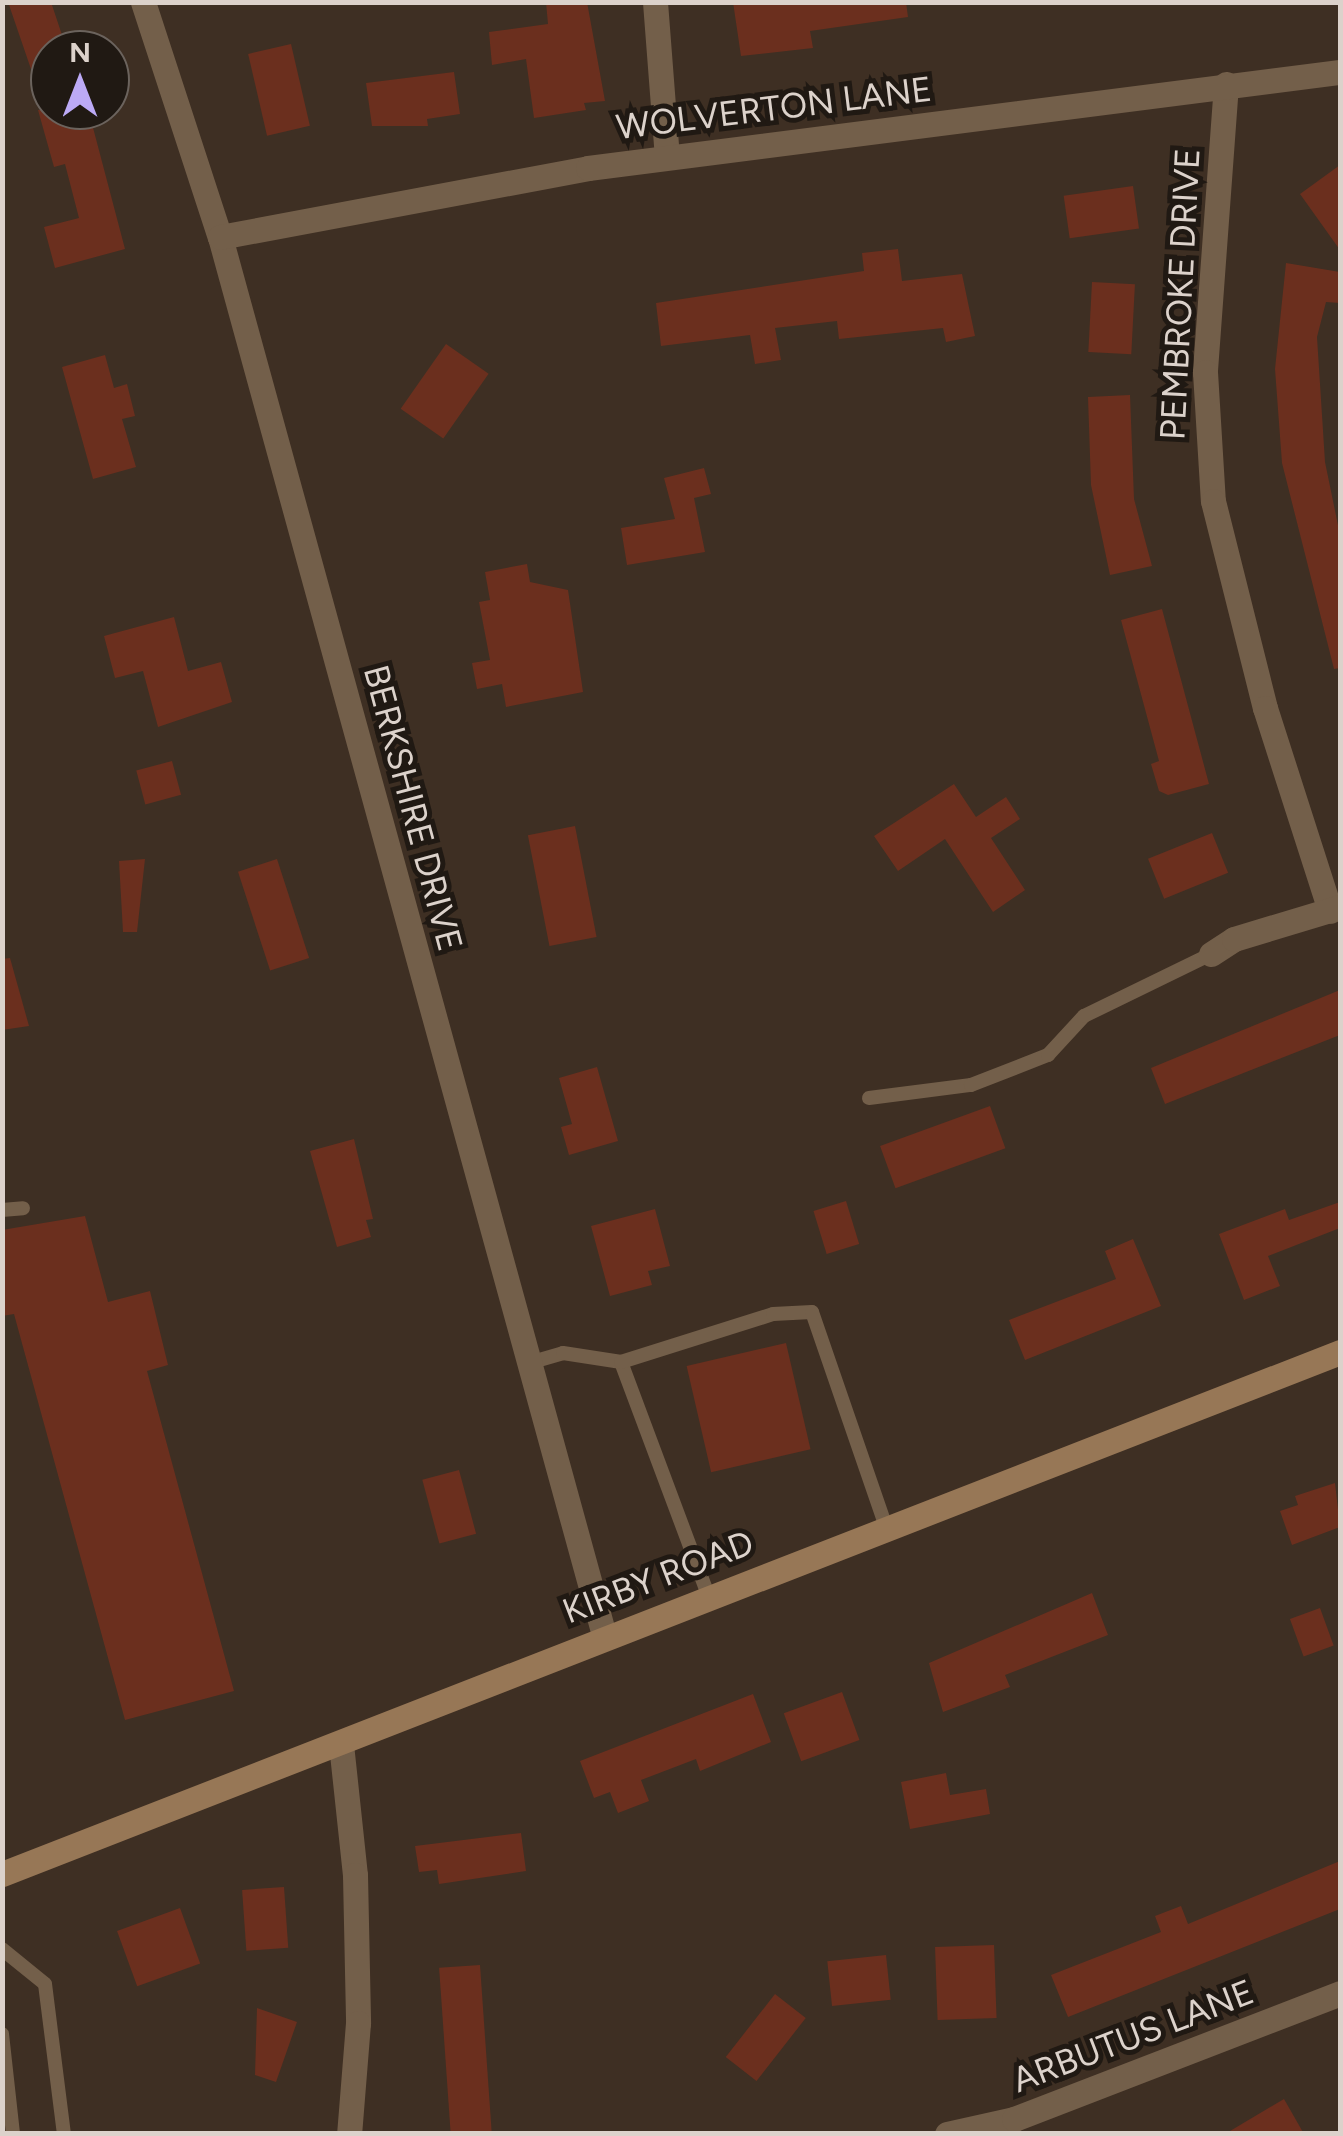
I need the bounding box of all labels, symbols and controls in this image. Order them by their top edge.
north arrow [30,30,130,130]
text: N [69,35,91,69]
street label: WOLVERTON LANE [614,68,934,148]
street label: PEMBROKE DRIVE [1151,147,1209,441]
street label: BERKSHIRE DRIVE [355,660,471,956]
street label: KIRBY ROAD [557,1521,759,1633]
street label: ARBUTUS LANE [1006,1971,1260,2101]

